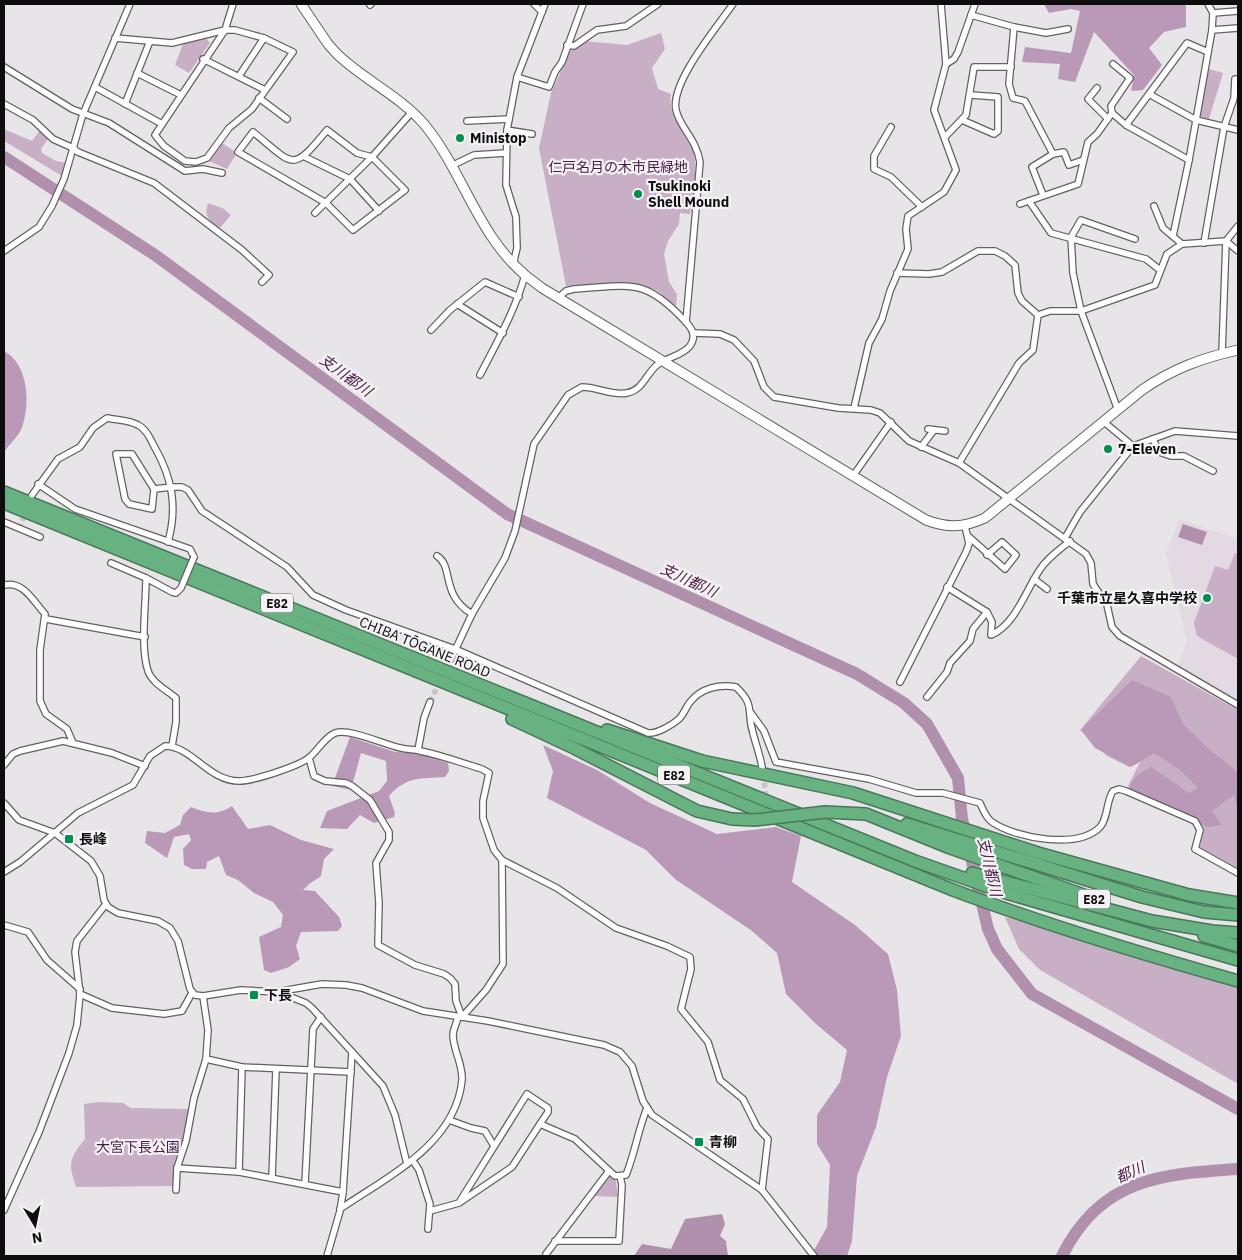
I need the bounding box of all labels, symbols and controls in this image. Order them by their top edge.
place label: Ministop [470,129,526,147]
marker: Ministop [454,132,466,144]
park label: 仁戸名月の木市民緑地 [548,158,688,176]
place label: Tsukinoki Shell Mound [648,177,729,211]
marker: Tsukinoki Shell Mound [632,188,644,200]
water label: 支川都川 [316,350,377,401]
place label: 7-Eleven [1118,440,1176,458]
marker: 7-Eleven [1102,443,1114,455]
water label: 支川都川 [658,559,722,602]
place label: 千葉市立星久喜中学校 [1057,589,1197,607]
marker: 千葉市立星久喜中学校 [1201,592,1213,604]
road number: E82 [261,594,293,612]
street label: CHIBA TŌGANE ROAD [357,612,493,682]
road number: E82 [658,766,690,784]
place label: 長峰 [79,830,107,848]
marker: 長峰 [63,833,75,845]
water label: 支川都川 [974,836,1006,900]
road number: E82 [1078,890,1110,909]
place label: 下長 [264,986,292,1004]
marker: 下長 [248,989,260,1001]
place label: 青柳 [709,1133,737,1151]
marker: 青柳 [693,1136,705,1148]
park label: 大宮下長公園 [96,1138,180,1156]
water label: 都川 [1112,1156,1149,1187]
north arrow [10,1200,60,1250]
text: N [31,1228,44,1248]

